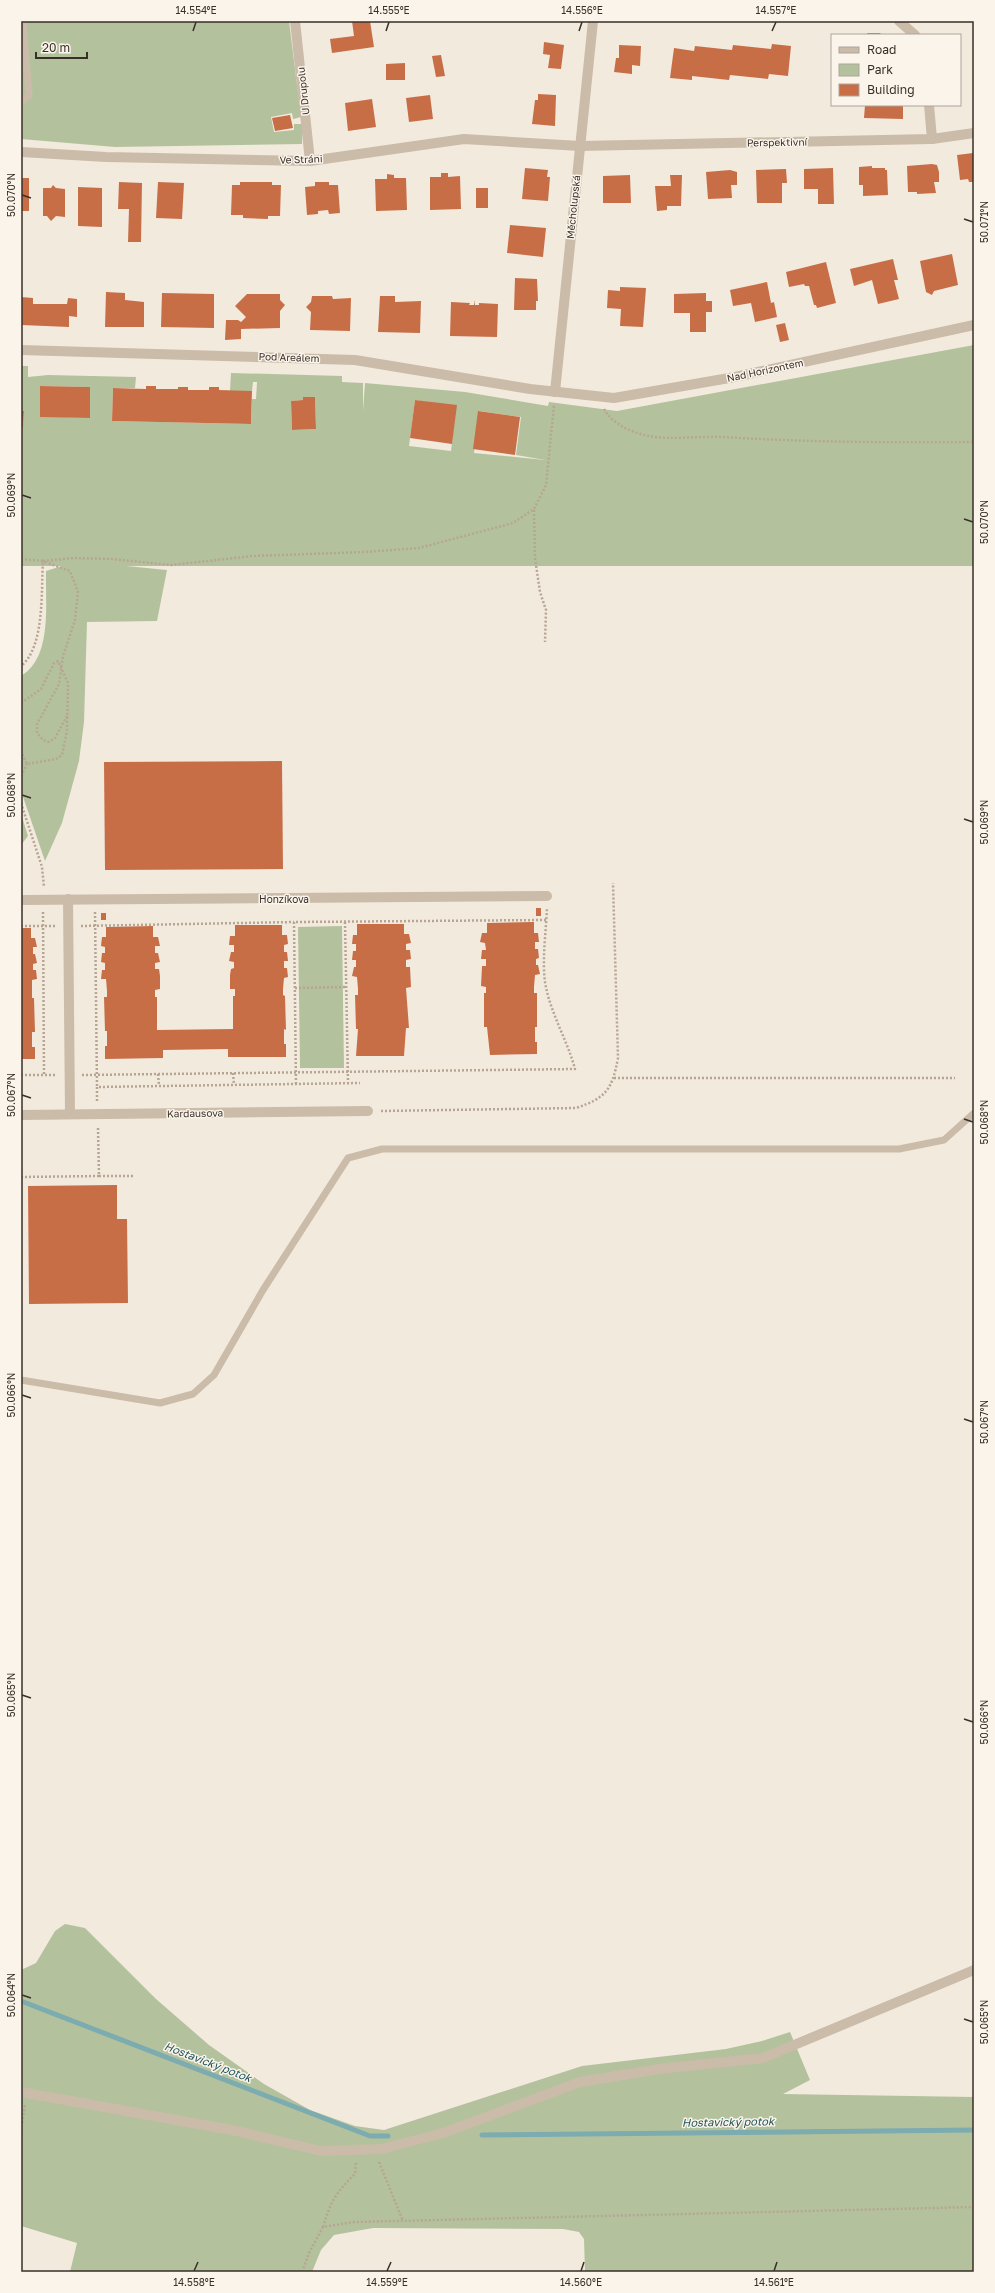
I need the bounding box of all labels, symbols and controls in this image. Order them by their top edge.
text: 14.554°E [175,4,217,16]
text: 14.555°E [368,4,410,16]
text: 14.556°E [561,4,603,16]
text: 14.557°E [756,4,796,16]
scale bar [36,34,87,60]
legend [831,34,961,106]
text: 20 m [42,40,70,55]
text: Road [867,42,896,57]
text: Park [867,62,893,77]
street label: U Drupolu [295,66,311,116]
text: Building [867,82,915,97]
street label: Perspektivní [747,135,809,149]
street label: Ve Stráni [279,152,323,166]
text: 50.070°N [5,173,17,217]
street label: Měcholupská [564,175,582,239]
text: 50.071°N [978,201,990,243]
street label: Pod Areálem [258,350,320,364]
street label: Nad Horizontem [726,356,804,384]
text: 50.069°N [5,473,17,517]
text: 50.070°N [978,500,990,544]
text: 50.068°N [5,773,17,817]
text: 50.069°N [978,800,990,844]
street label: Honzíkova [259,893,309,905]
text: 50.067°N [5,1073,17,1117]
text: 50.068°N [978,1100,990,1144]
street label: Kardausova [167,1107,223,1119]
text: 50.066°N [5,1373,17,1417]
text: 50.067°N [978,1400,990,1444]
text: 50.065°N [5,1673,17,1717]
text: 50.066°N [978,1700,990,1744]
text: 50.064°N [5,1973,17,2017]
text: 50.065°N [978,2000,990,2044]
water label: Hostavický potok [162,2039,255,2086]
water label: Hostavický potok [682,2114,776,2130]
text: 14.558°E [173,2276,215,2288]
text: 14.559°E [366,2276,408,2288]
text: 14.560°E [560,2276,602,2288]
text: 14.561°E [754,2276,794,2288]

